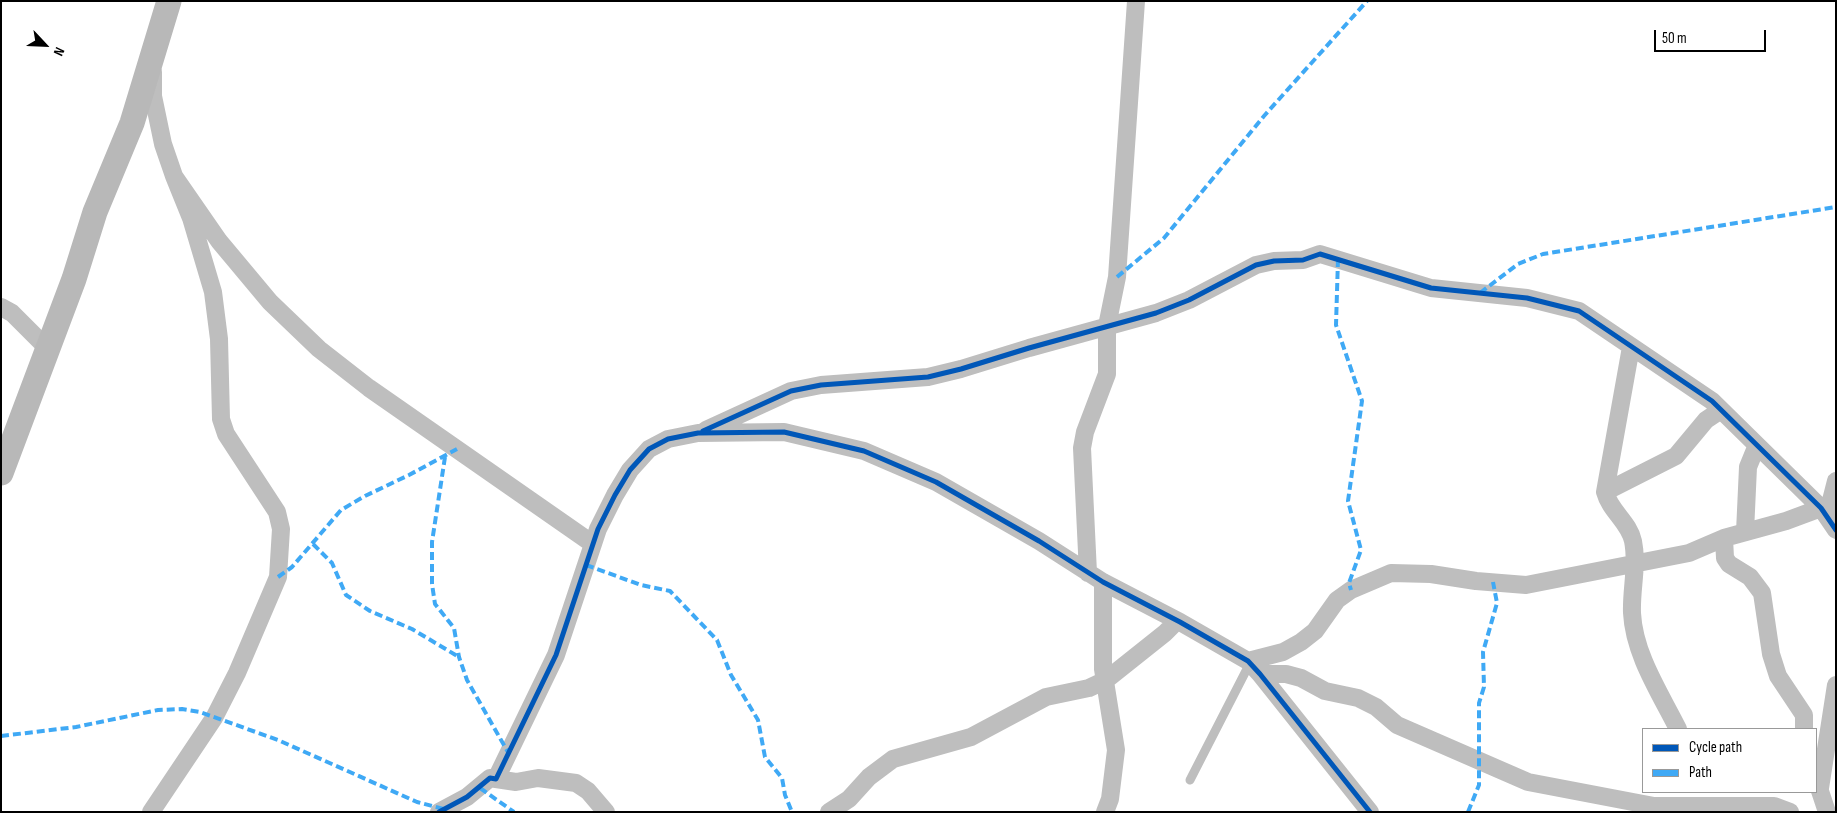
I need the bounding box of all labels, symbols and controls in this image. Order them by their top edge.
north arrow [20,20,70,70]
scale bar [1657,20,1770,52]
text: 50 m [1662,29,1687,48]
text: N [50,45,68,59]
legend [1642,728,1817,793]
text: Cycle path [1689,738,1742,757]
text: Path [1689,763,1712,782]

